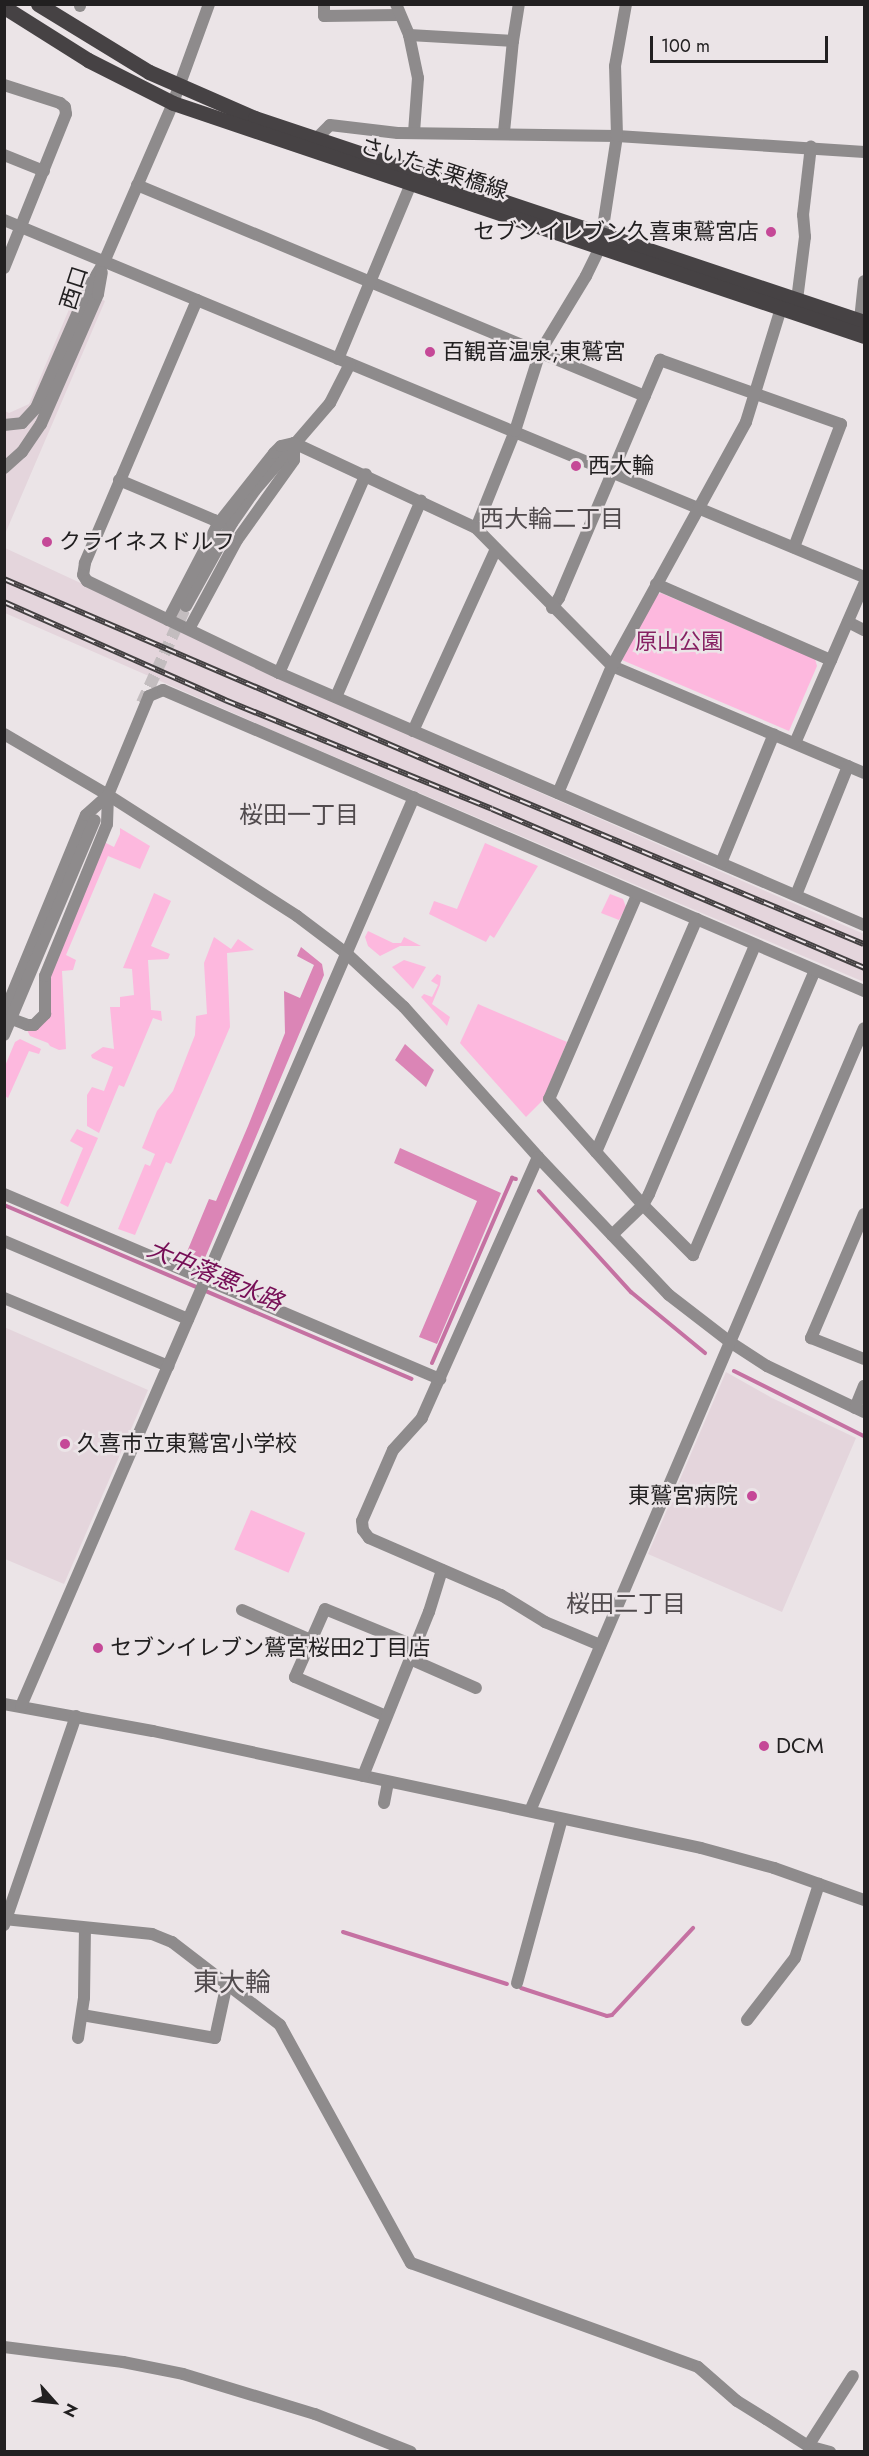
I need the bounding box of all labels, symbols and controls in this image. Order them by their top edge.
scale bar [653,24,832,62]
text: 100 m [661,33,710,59]
street label: さいたま栗橋線 [357,132,511,204]
place label: セブンイレブン久喜東鷲宮店 [473,219,759,245]
marker: セブンイレブン久喜東鷲宮店 [764,225,778,239]
street label: 西口 [55,263,93,313]
place label: 百観音温泉;東鷲宮 [442,339,625,365]
marker: 百観音温泉;東鷲宮 [423,345,437,359]
place label: 西大輪 [588,453,654,479]
marker: 西大輪 [569,459,583,473]
district label: 西大輪二丁目 [480,505,624,533]
place label: クライネスドルフ [59,529,235,555]
marker: クライネスドルフ [40,535,54,549]
park label: 原山公園 [635,629,723,655]
district label: 桜田一丁目 [239,801,359,829]
water label: 大中落悪水路 [143,1234,287,1316]
place label: 久喜市立東鷲宮小学校 [77,1431,297,1457]
marker: 久喜市立東鷲宮小学校 [58,1437,72,1451]
place label: 東鷲宮病院 [628,1483,738,1509]
marker: 東鷲宮病院 [743,1487,761,1505]
district label: 桜田二丁目 [566,1590,686,1618]
place label: セブンイレブン鷲宮桜田2丁目店 [110,1635,431,1661]
marker: セブンイレブン鷲宮桜田2丁目店 [91,1641,105,1655]
place label: DCM [776,1733,824,1759]
marker: DCM [757,1739,771,1753]
district label: 東大輪 [193,1967,271,1999]
north arrow [24,2372,84,2432]
text: N [57,2400,84,2421]

